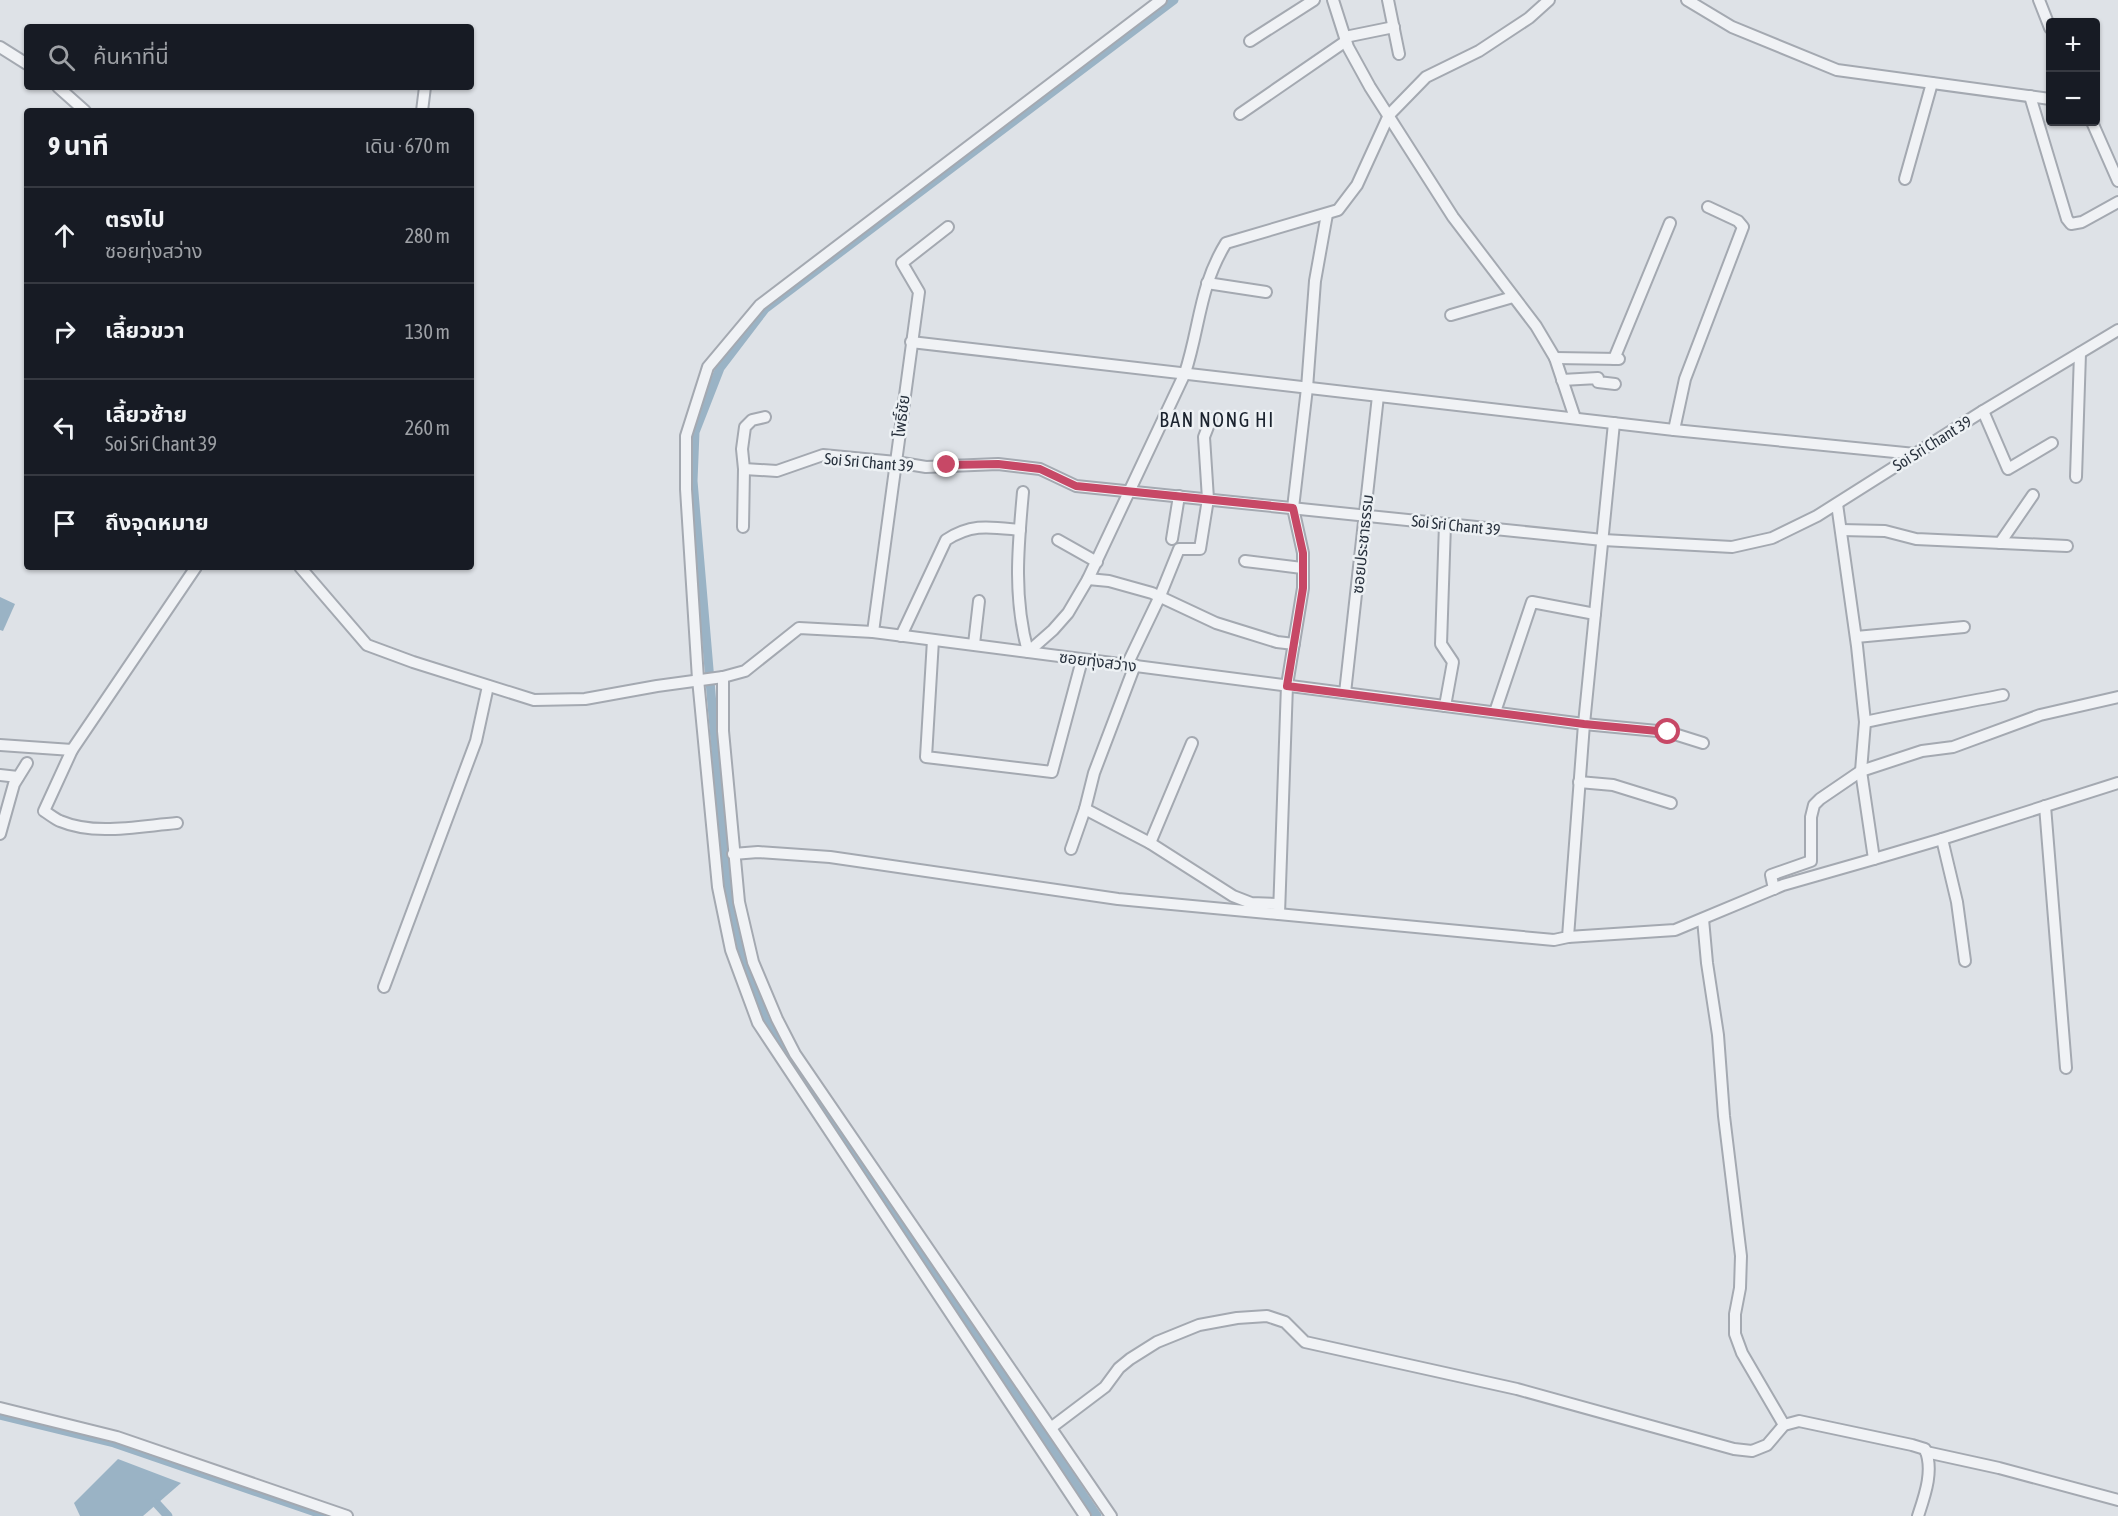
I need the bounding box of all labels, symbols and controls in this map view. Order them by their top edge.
map controls [2046,18,2100,126]
button: + [2046,18,2100,72]
search box [24,24,474,90]
icon: search [45,41,78,74]
text: ค้นหาที่นี่ [93,43,169,69]
button: − [2046,72,2100,126]
text: 9 นาที [48,131,109,161]
text: เดิน · 670 m [365,134,450,157]
text: ตรงไป [105,206,165,232]
icon: ahead [48,219,81,252]
text: 280 m [405,224,450,247]
text: ซอยทุ่งสว่าง [105,239,203,262]
icon: right [48,315,81,348]
text: เลี้ยวขวา [105,317,185,343]
text: 130 m [405,320,450,343]
street label: โพธิ์ชัย [889,394,913,438]
text: เลี้ยวซ้าย [105,401,187,427]
district label: BAN NONG HI [1159,408,1275,431]
icon: left [48,411,81,444]
street label: Soi Sri Chant 39 [1889,412,1975,474]
text: 260 m [405,416,450,439]
text: Soi Sri Chant 39 [105,432,217,455]
street label: Soi Sri Chant 39 [824,449,914,475]
route end [933,451,959,477]
street label: ซอยประชาธรรม [1348,493,1376,595]
icon: arrive [48,507,81,540]
text: ถึงจุดหมาย [105,509,209,535]
street label: Soi Sri Chant 39 [1411,511,1501,539]
street label: ซอยทุ่งสว่าง [1058,647,1138,676]
route start [1654,718,1680,744]

